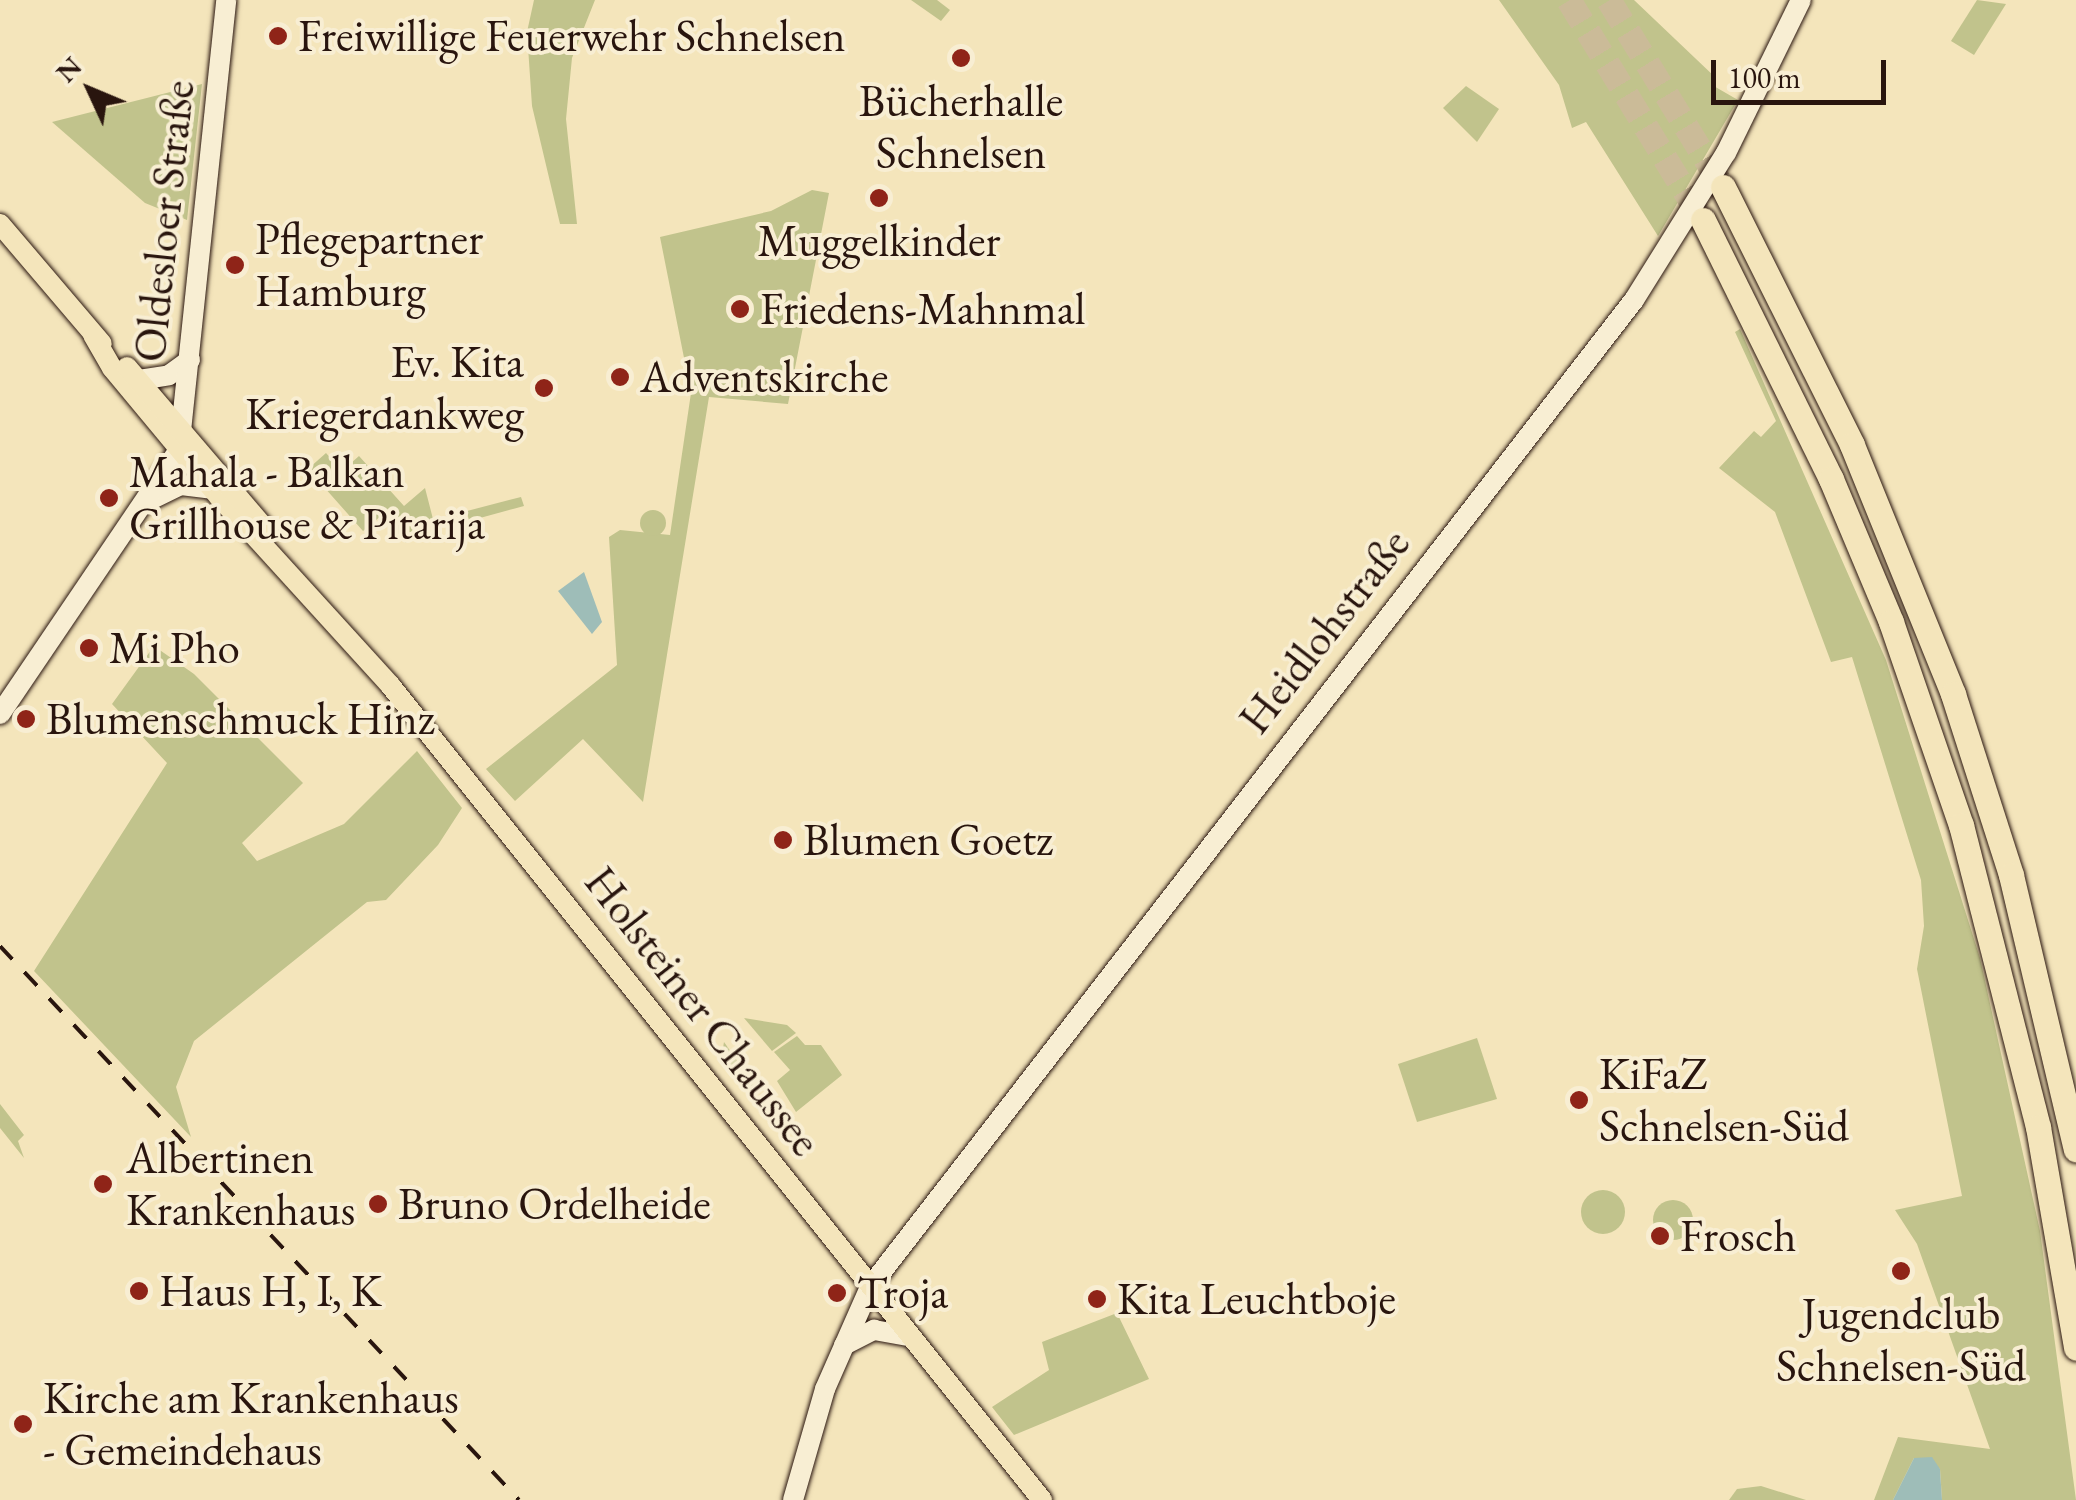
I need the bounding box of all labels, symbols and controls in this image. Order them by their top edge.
place label: Freiwillige Feuerwehr Schnelsen [298,9,846,63]
marker: Freiwillige Feuerwehr Schnelsen [267,25,289,47]
north arrow [40,40,140,140]
scale bar [1716,40,1891,102]
marker: Bücherhalle Schnelsen [950,47,972,69]
text: N [48,49,89,90]
text: 100 m [1728,58,1801,97]
place label: Bücherhalle Schnelsen [859,74,1063,180]
street label: Oldesloer Straße [122,77,206,365]
marker: Muggelkinder [868,187,890,209]
place label: Pflegepartner Hamburg [255,212,483,318]
place label: Muggelkinder [758,214,1000,268]
marker: Pflegepartner Hamburg [224,254,246,276]
place label: Friedens-Mahnmal [760,282,1085,336]
marker: Friedens-Mahnmal [729,298,751,320]
place label: Ev. Kita Kriegerdankweg [245,335,524,441]
place label: Adventskirche [640,350,889,404]
marker: Adventskirche [609,366,631,388]
marker: Ev. Kita Kriegerdankweg [533,377,555,399]
place label: Mahala - Balkan Grillhouse & Pitarija [129,445,485,551]
marker: Mahala - Balkan Grillhouse & Pitarija [98,487,120,509]
street label: Heidlohstraße [1227,518,1421,744]
place label: Mi Pho [109,621,240,675]
marker: Mi Pho [78,637,100,659]
place label: Blumenschmuck Hinz [46,692,435,746]
marker: Blumenschmuck Hinz [15,708,37,730]
place label: Blumen Goetz [803,813,1053,867]
marker: Blumen Goetz [772,829,794,851]
street label: Holsteiner Chaussee [573,856,833,1166]
place label: KiFaZ Schnelsen-Süd [1599,1047,1849,1153]
marker: KiFaZ Schnelsen-Süd [1568,1089,1590,1111]
place label: Albertinen Krankenhaus [126,1131,355,1237]
marker: Albertinen Krankenhaus [90,1171,116,1197]
place label: Bruno Ordelheide [398,1177,711,1231]
marker: Bruno Ordelheide [367,1193,389,1215]
place label: Frosch [1680,1209,1796,1263]
marker: Frosch [1649,1225,1671,1247]
marker: Jugendclub Schnelsen-Süd [1890,1260,1912,1282]
place label: Haus H, I, K [159,1264,382,1318]
place label: Troja [857,1266,948,1320]
place label: Kita Leuchtboje [1117,1272,1396,1326]
marker: Haus H, I, K [128,1280,150,1302]
marker: Troja [826,1282,848,1304]
place label: Jugendclub Schnelsen-Süd [1776,1287,2026,1393]
marker: Kita Leuchtboje [1086,1288,1108,1310]
place label: Kirche am Krankenhaus - Gemeindehaus [43,1371,459,1477]
marker: Kirche am Krankenhaus - Gemeindehaus [12,1413,34,1435]

